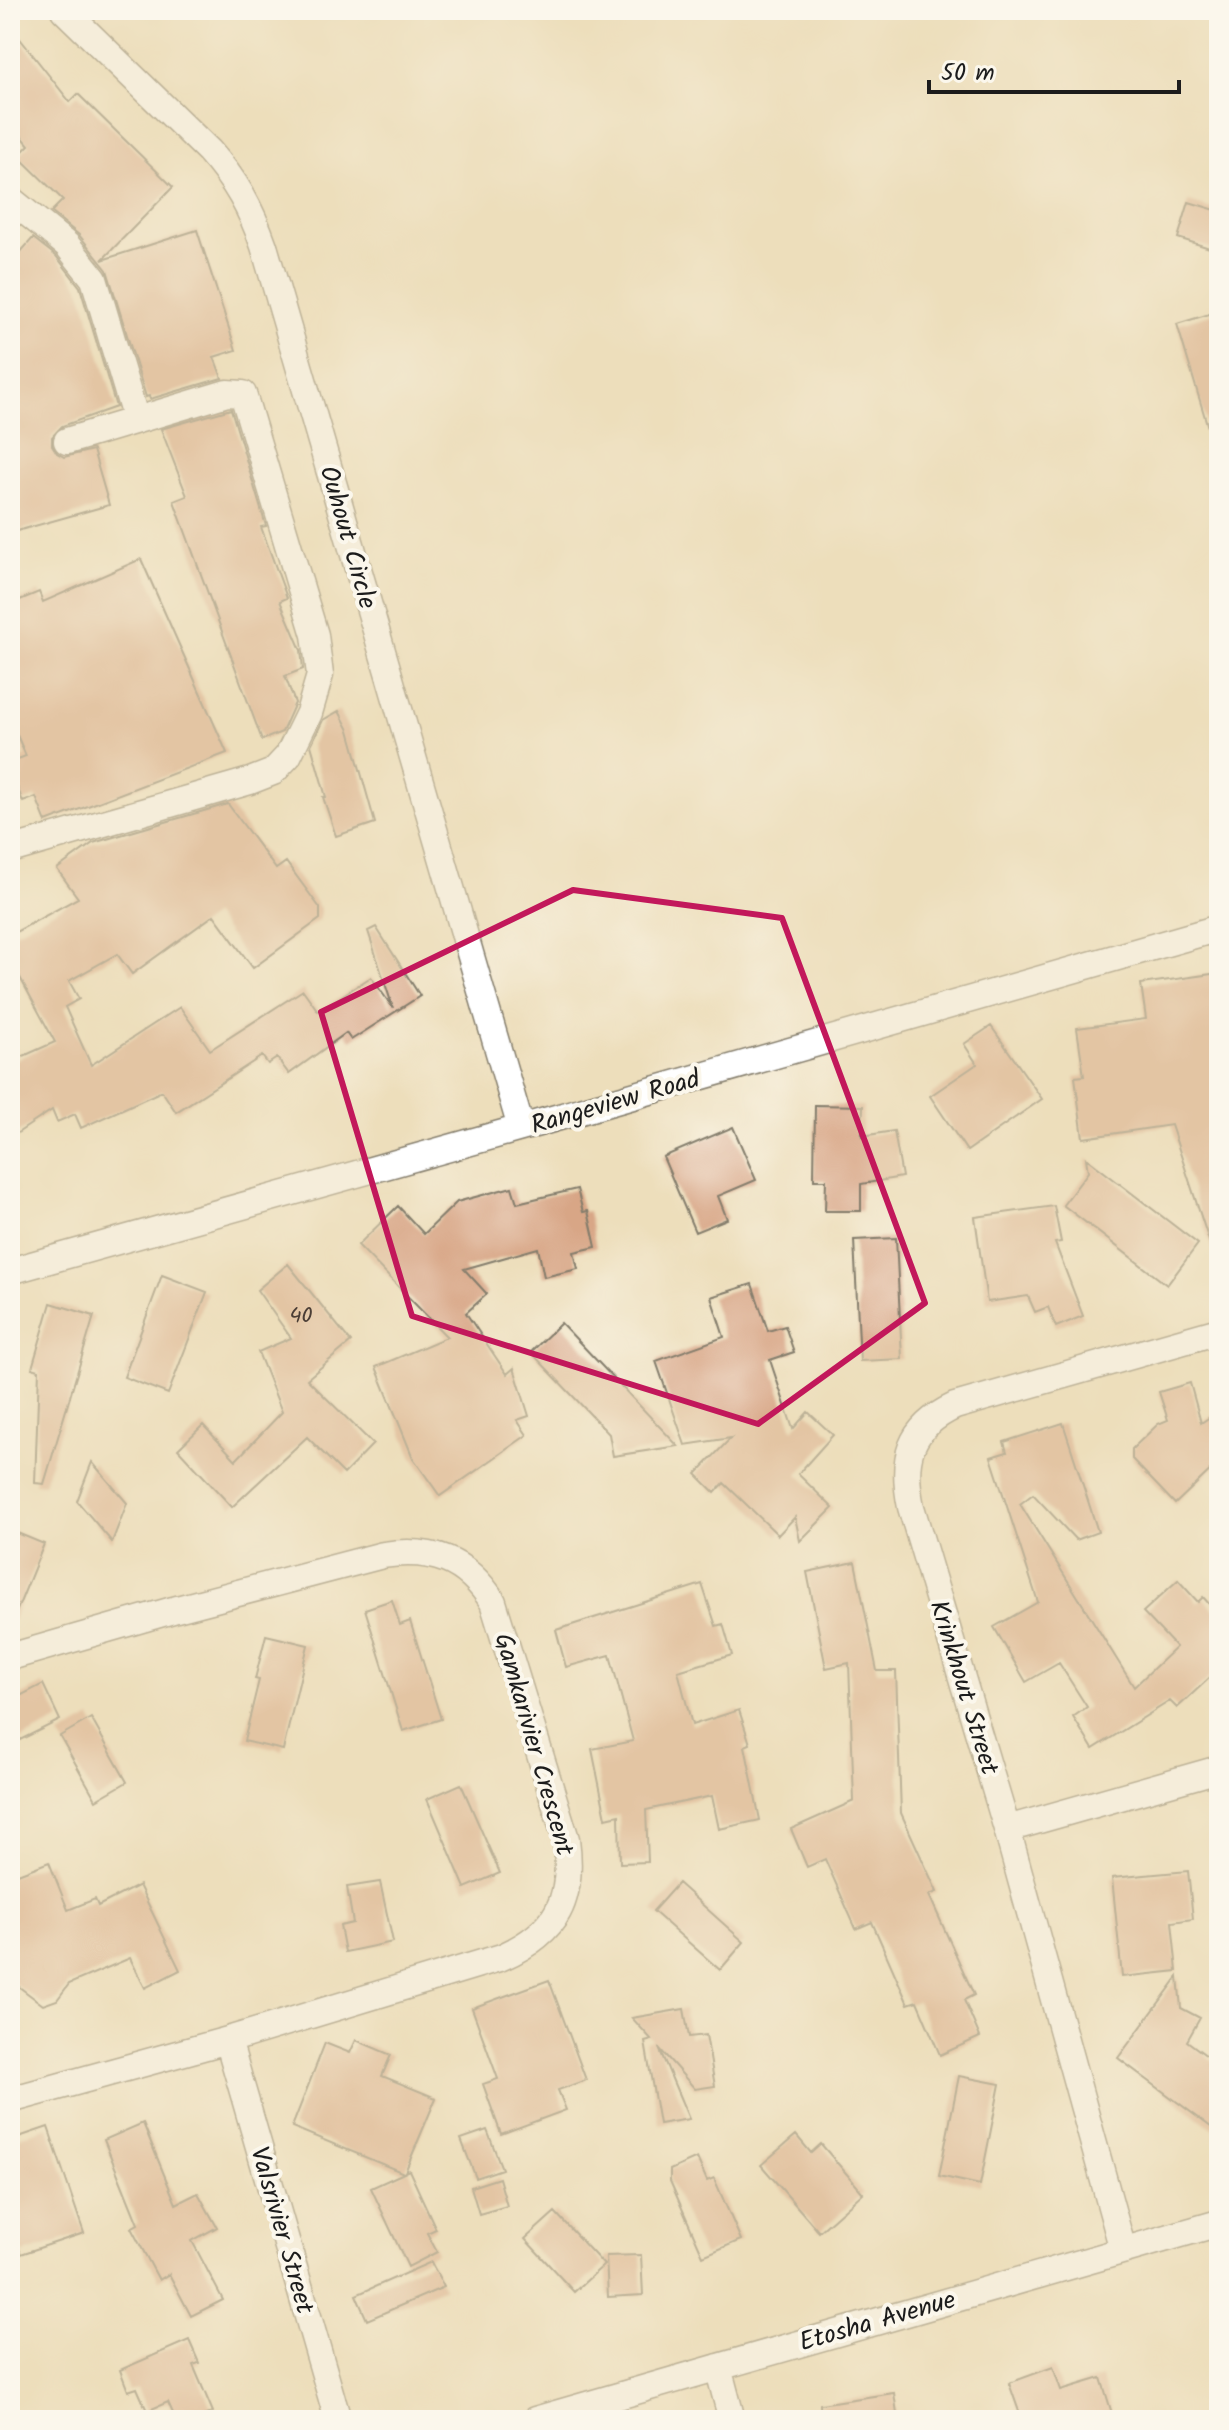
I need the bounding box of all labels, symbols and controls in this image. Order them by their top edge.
scale bar [929,44,1179,94]
text: 50 m [941,54,995,93]
street label: Ouhout Circle [307,461,388,614]
street label: Rangeview Road [526,1058,706,1147]
house number: 40 [289,1299,313,1334]
street label: Krinkhout Street [917,1595,1010,1781]
street label: Gamkarivier Crescent [481,1628,585,1862]
street label: Valsrivier Street [237,2142,325,2320]
street label: Etosha Avenue [794,2279,961,2364]

